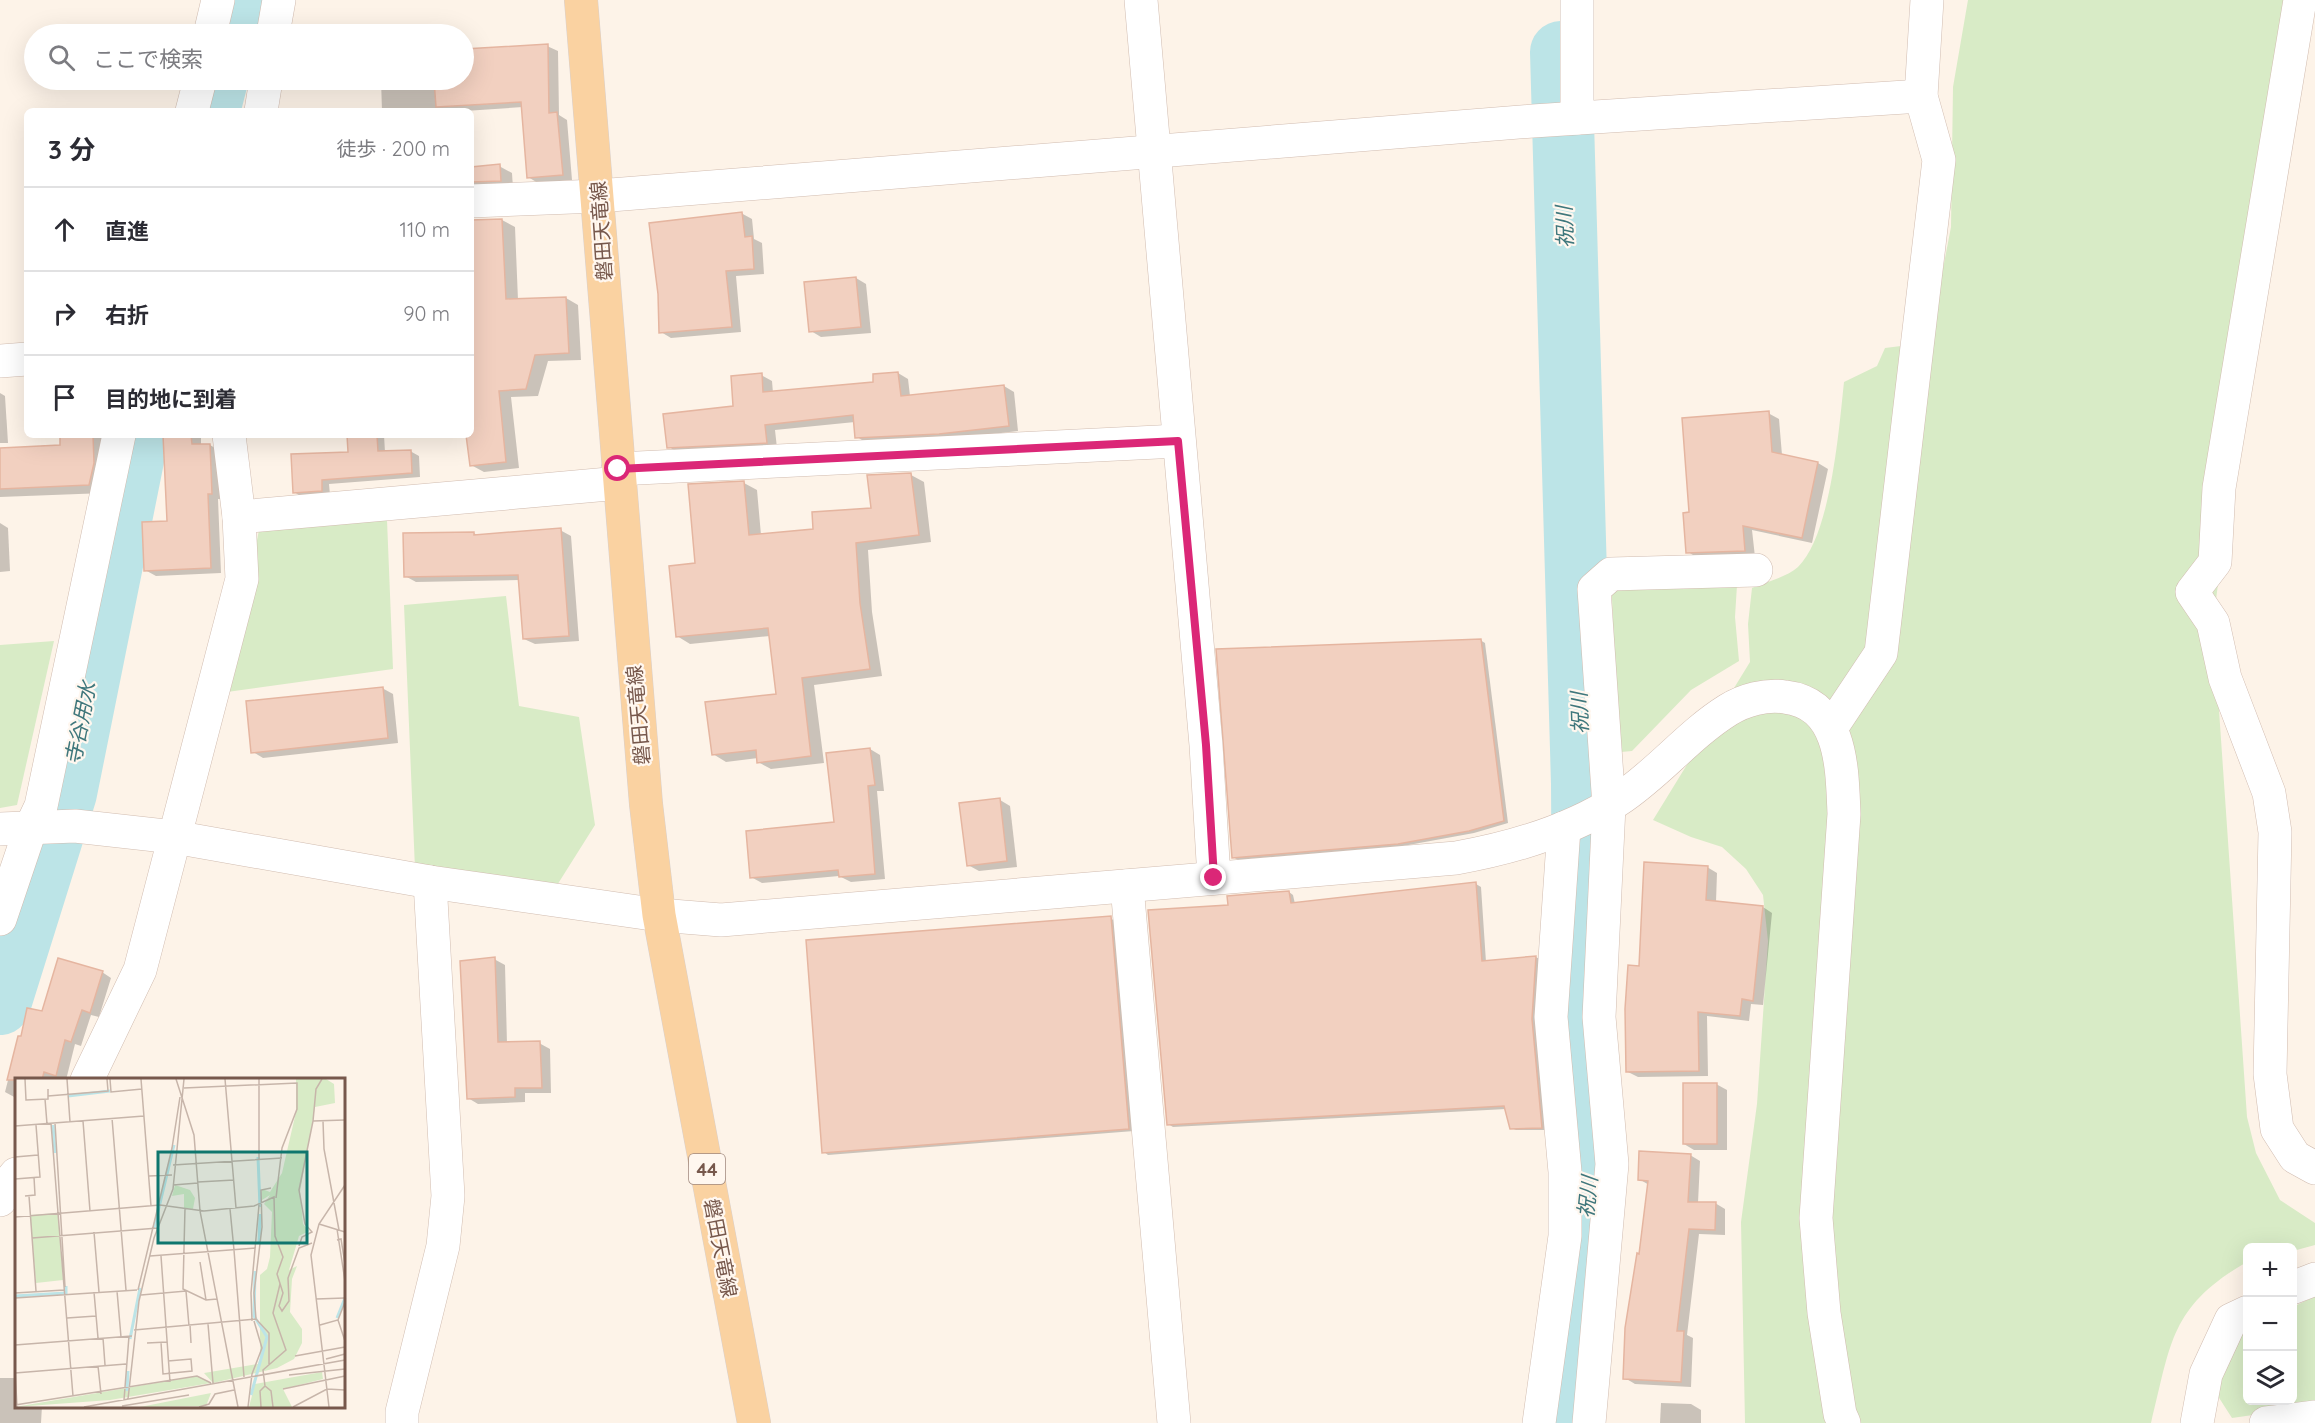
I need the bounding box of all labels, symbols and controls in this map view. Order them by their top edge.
search box [24,24,474,90]
icon: search [45,41,78,74]
text: ここで検索 [93,45,203,73]
text: 3 分 [48,133,95,166]
text: 徒歩 · 200 m [337,136,450,161]
street label: 磐田天竜線 [585,180,617,282]
water label: 祝川 [1550,204,1578,248]
icon: ahead [48,213,81,246]
text: 直進 [105,217,149,245]
text: 110 m [400,217,450,242]
icon: right [48,297,81,330]
text: 右折 [105,301,149,329]
text: 90 m [403,301,450,326]
icon: arrive [48,381,81,414]
text: 目的地に到着 [105,385,237,413]
route start [604,455,630,481]
street label: 磐田天竜線 [621,664,655,766]
water label: 寺谷用水 [59,677,101,767]
water label: 祝川 [1565,690,1593,734]
route end [1200,864,1226,890]
inset map [15,1078,345,1408]
road number: 44 [689,1154,725,1184]
water label: 祝川 [1572,1173,1602,1219]
street label: 磐田天竜線 [699,1197,743,1299]
map controls [2243,1243,2297,1405]
button: + [2243,1243,2297,1297]
button: − [2243,1297,2297,1351]
button: layers [2243,1351,2297,1405]

